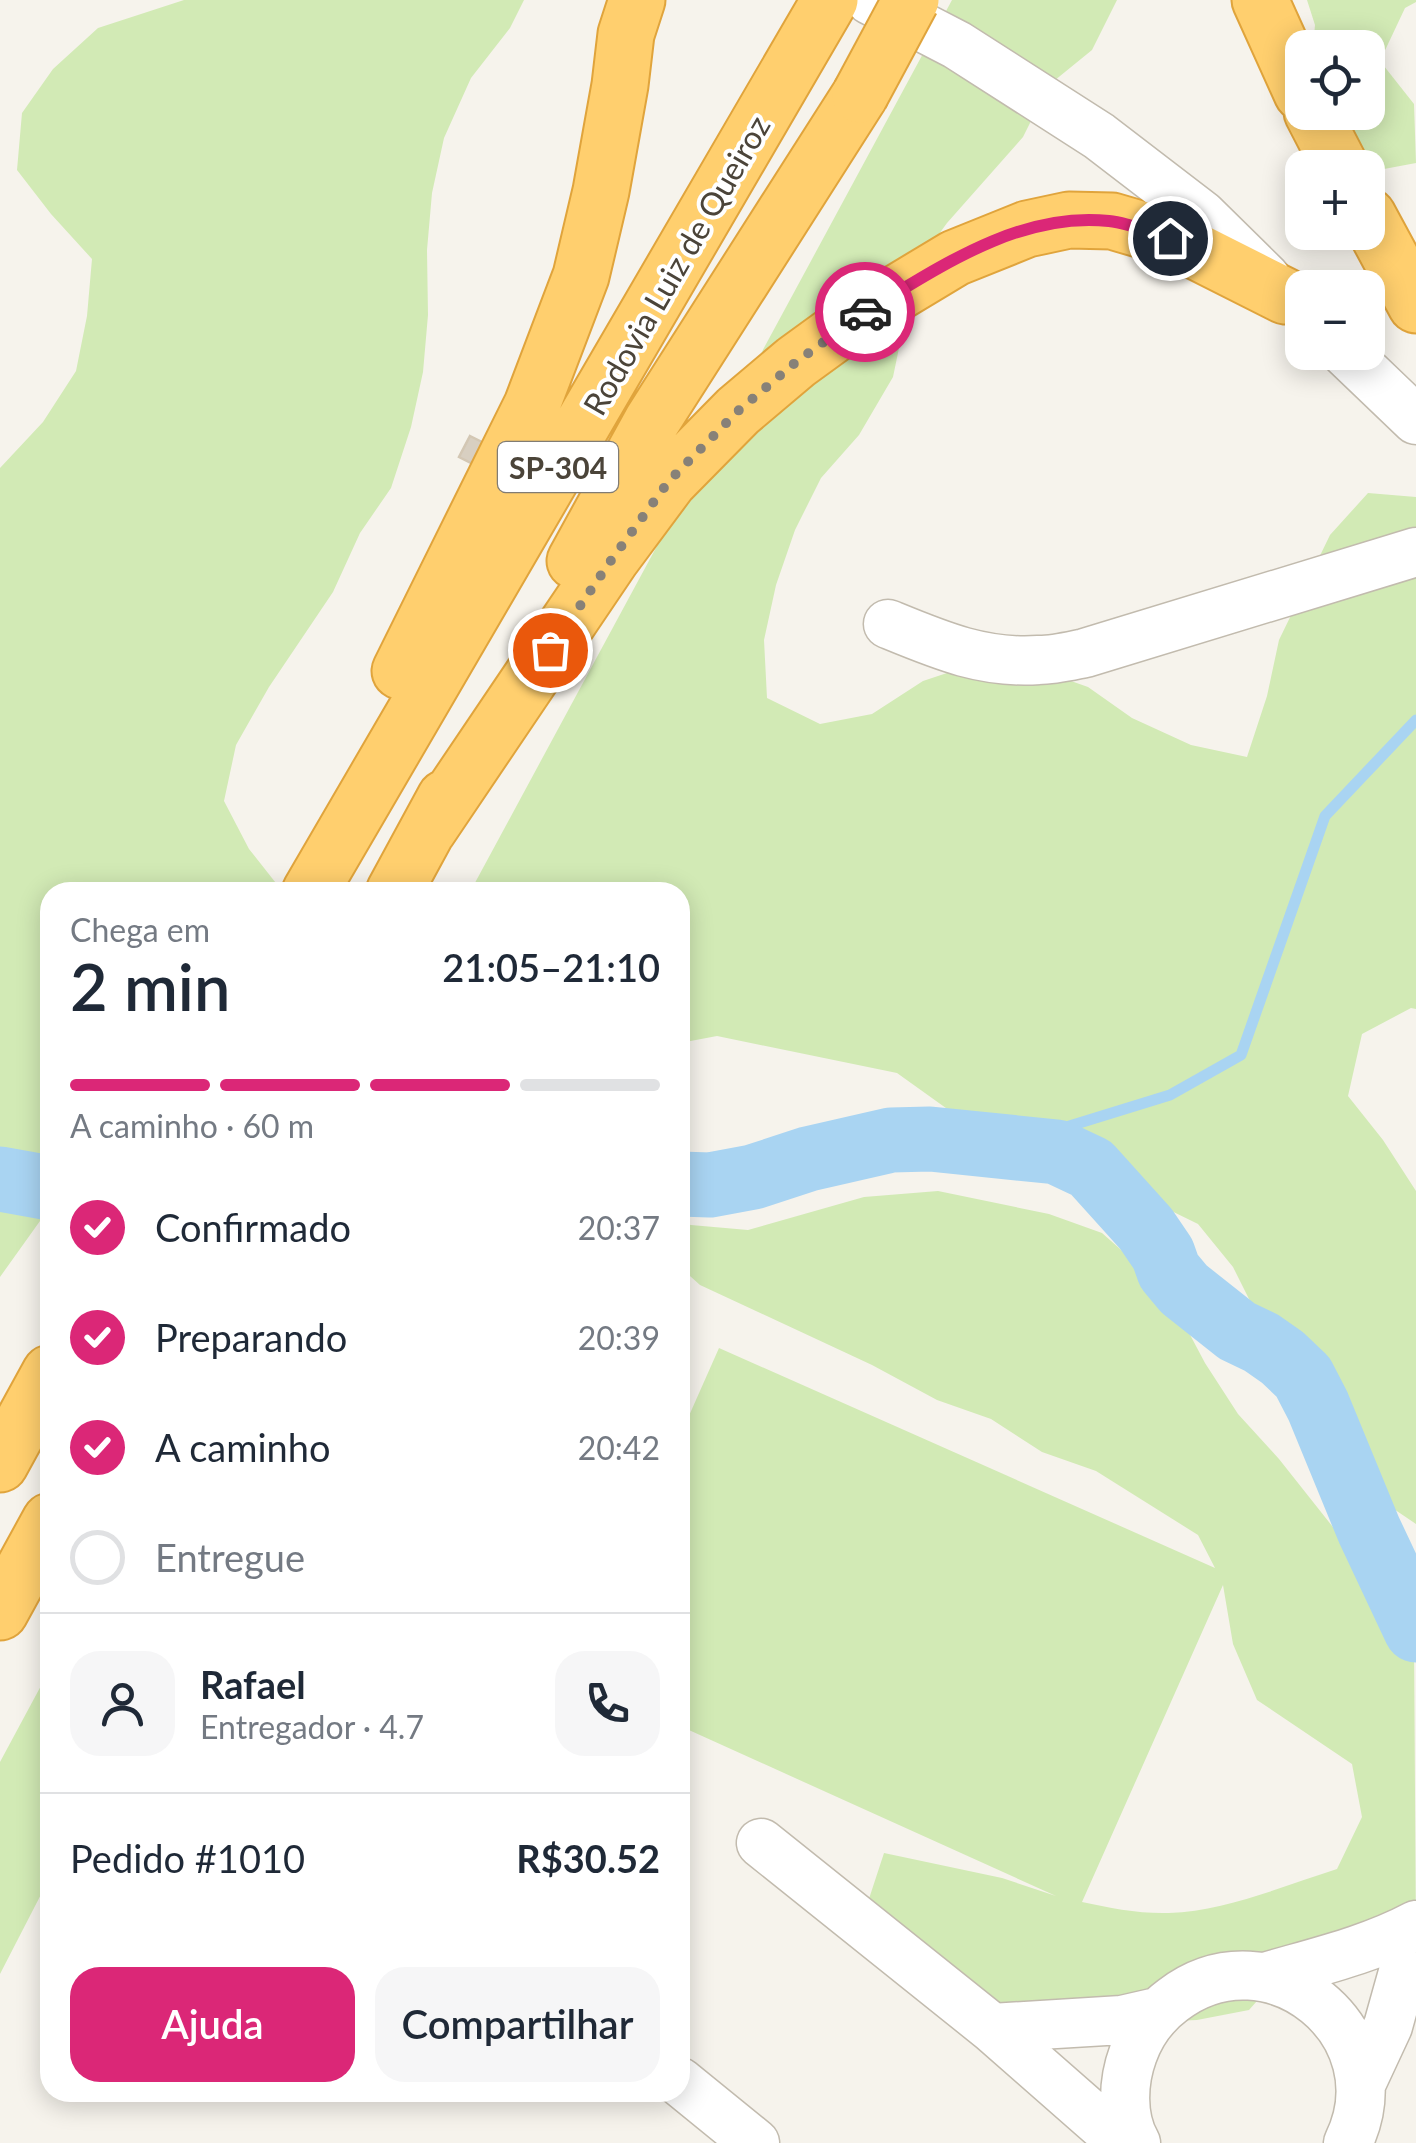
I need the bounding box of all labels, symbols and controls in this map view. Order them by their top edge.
map controls [1285,30,1385,370]
button: locate [1285,30,1385,130]
street label: Rodovia Luiz de Queiroz [574,109,778,421]
button: + [1285,150,1385,250]
pin [1128,196,1213,281]
icon: home [1143,211,1198,266]
courier [815,262,915,362]
button: − [1285,270,1385,370]
icon: car [838,285,893,340]
road number: SP-304 [498,442,618,492]
pin [508,608,593,693]
icon: bag [523,623,578,678]
text: Chega em [70,910,210,949]
text: 21:05–21:10 [442,944,660,990]
text: 2 min [70,947,230,1025]
text: A caminho · 60 m [70,1106,314,1145]
icon: check [70,1200,125,1255]
text: Confirmado [155,1204,351,1250]
text: 20:37 [578,1208,660,1247]
icon: check [70,1310,125,1365]
text: Preparando [155,1314,347,1360]
text: 20:39 [578,1318,660,1357]
icon: check [70,1420,125,1475]
text: A caminho [155,1424,331,1470]
text: 20:42 [578,1428,660,1467]
text: Entregue [155,1534,305,1580]
button: person [70,1651,175,1756]
button: phone [555,1651,660,1756]
text: Rafael [200,1661,306,1707]
text: Entregador · 4.7 [200,1707,424,1746]
text: Pedido #1010 [70,1835,305,1881]
text: R$30.52 [516,1835,660,1881]
button: Ajuda [70,1967,355,2082]
button: Compartilhar [375,1967,660,2082]

